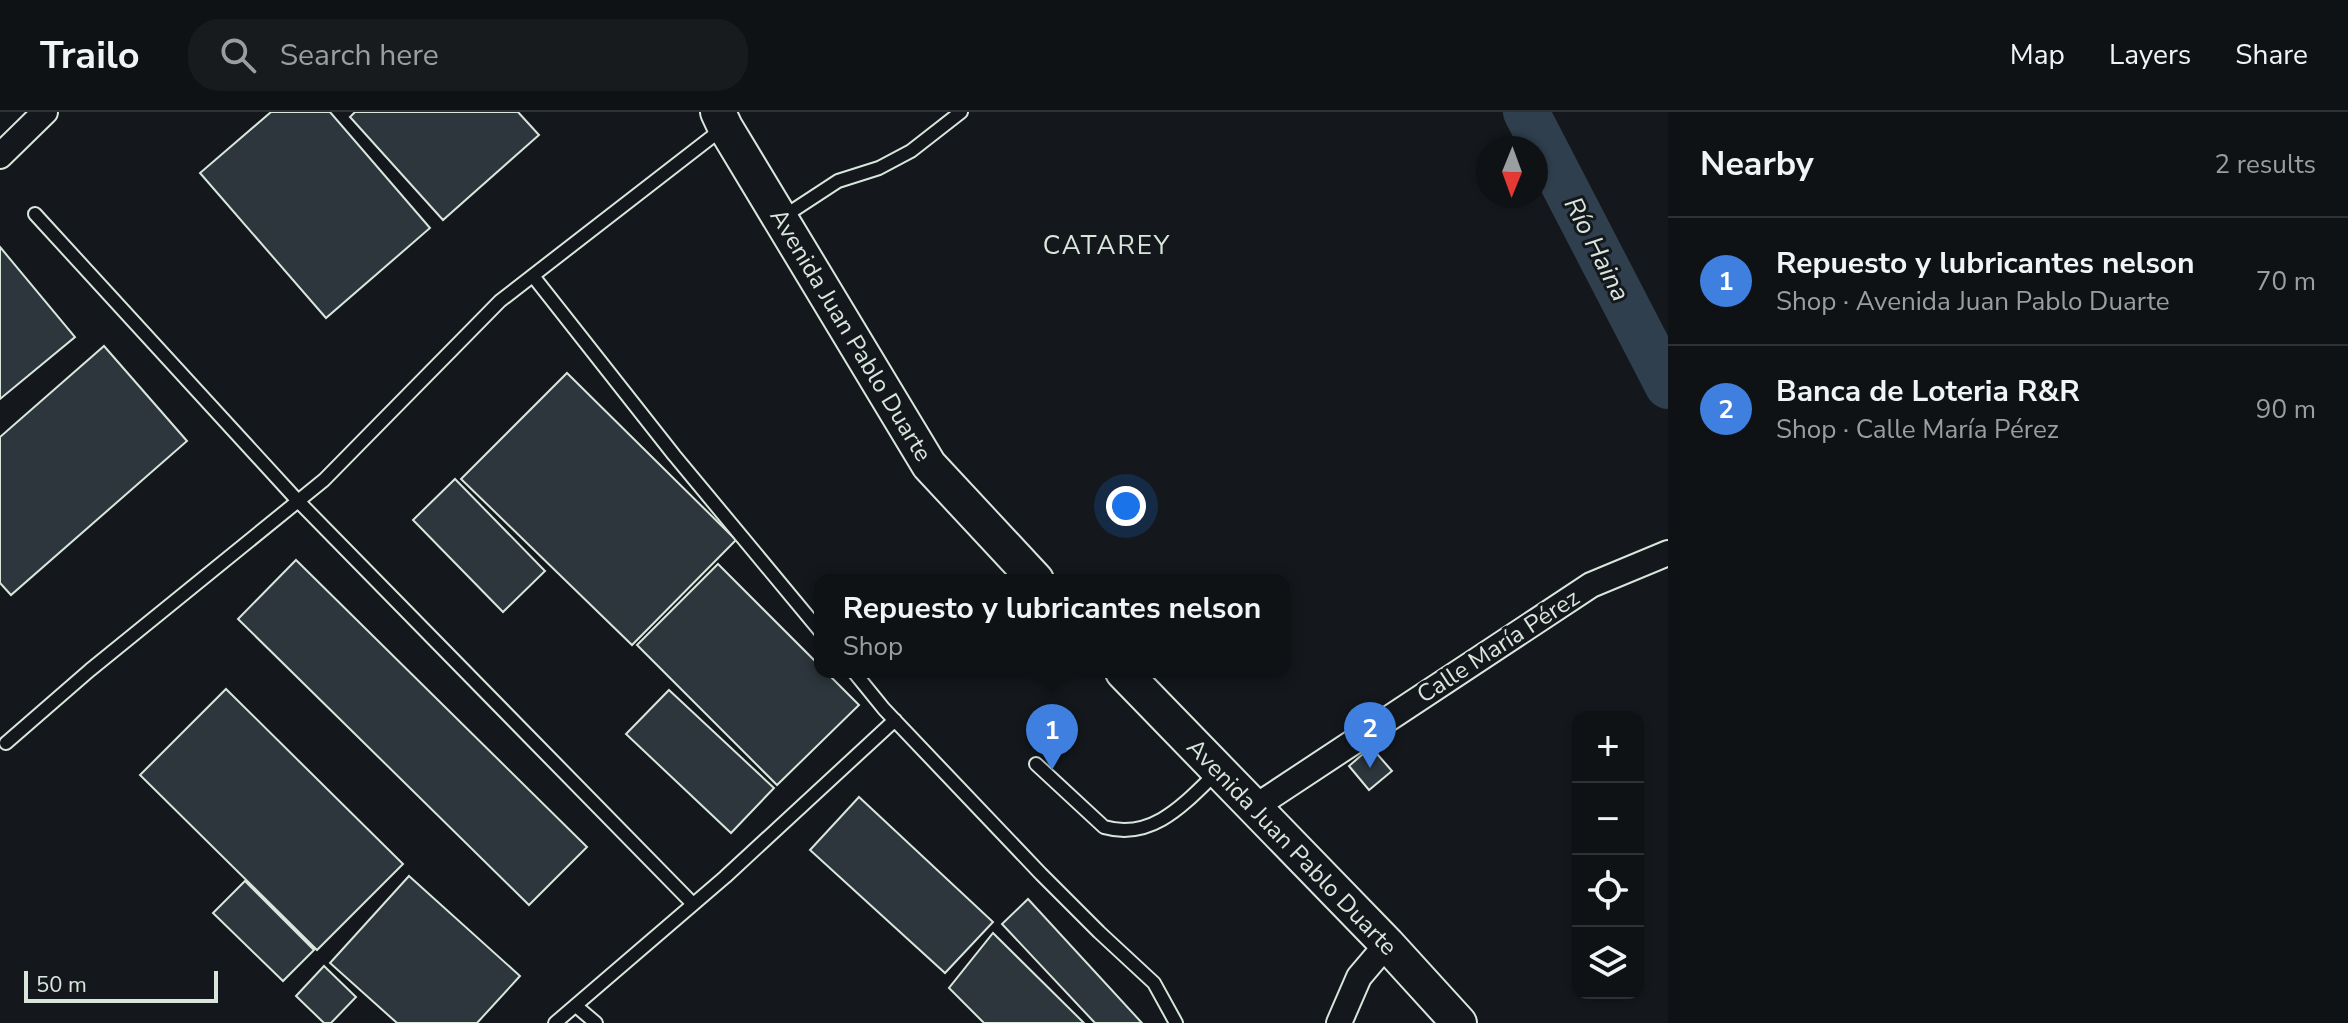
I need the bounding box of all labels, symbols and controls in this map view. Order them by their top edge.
search box [188,19,748,91]
text: Trailo [40,30,140,81]
icon: search [216,33,260,77]
text: Search here [280,35,439,76]
text: Map [2010,36,2065,74]
text: Layers [2109,36,2191,74]
text: Share [2235,36,2308,74]
north arrow [1476,136,1548,208]
text: Nearby [1700,141,1814,187]
text: 2 results [2215,147,2316,182]
water label: Río Haina [1556,191,1638,307]
street label: Avenida Juan Pablo Duarte [763,203,939,467]
district label: CATAREY [1043,228,1171,263]
text: Repuesto y lubricantes nelson [1776,243,2195,284]
text: 1 [1718,264,1734,299]
text: 70 m [2256,264,2316,299]
text: Shop · Avenida Juan Pablo Duarte [1776,284,2170,319]
text: Banca de Loteria R&R [1776,371,2080,412]
text: 2 [1718,392,1734,427]
text: 90 m [2256,392,2316,427]
text: Shop · Calle María Pérez [1776,412,2059,447]
your location [1106,486,1146,526]
popup [814,574,1290,678]
street label: Calle María Pérez [1411,582,1585,710]
text: Repuesto y lubricantes nelson [843,588,1261,629]
text: Shop [843,629,903,664]
pin: 2 [1344,702,1396,768]
pin: 1 [1026,704,1078,770]
map controls [1572,711,1644,999]
button: + [1572,711,1644,783]
street label: Avenida Juan Pablo Duarte [1180,732,1404,962]
button: − [1572,783,1644,855]
button: locate [1572,855,1644,927]
button: layers [1572,927,1644,999]
scale bar [24,967,218,1003]
text: 50 m [36,970,87,1000]

